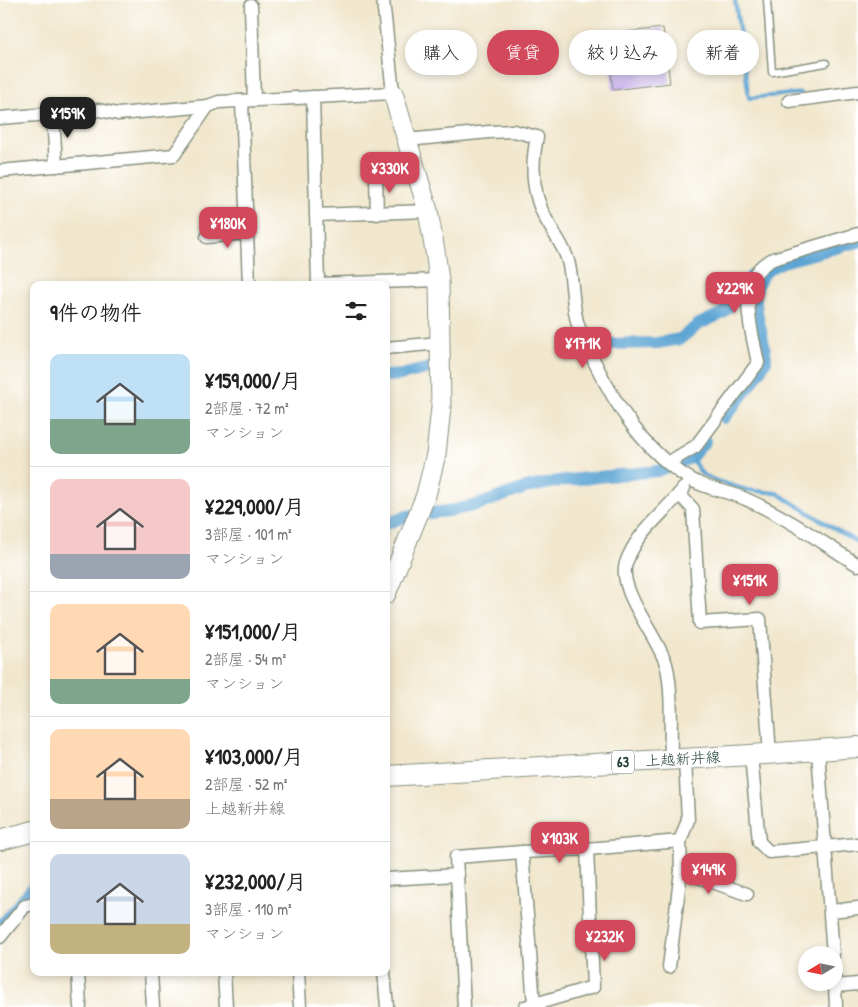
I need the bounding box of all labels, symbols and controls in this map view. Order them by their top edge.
chip: 購入 [405,30,477,75]
chip: 賃貸 [487,30,559,75]
chip: 絞り込み [569,30,677,75]
chip: 新着 [687,30,759,75]
pin: ¥159K [33,96,103,139]
text: ¥159K [51,102,85,124]
pin: ¥330K [355,152,425,194]
text: ¥330K [371,157,409,179]
pin: ¥180K [193,206,263,249]
text: ¥180K [210,212,246,234]
pin: ¥229K [700,272,770,314]
text: ¥229K [717,277,753,299]
icon: filters [342,297,370,325]
text: 9件の物件 [50,298,142,327]
pin: ¥171K [548,326,618,369]
text: ¥171K [565,332,601,354]
text: ¥159,000/月 [205,366,301,395]
icon: home [90,374,150,434]
text: 2部屋 · 72 m² [205,397,289,419]
text: マンション [205,421,284,443]
text: ¥229,000/月 [205,492,304,521]
icon: home [90,499,150,559]
text: 3部屋 · 101 m² [205,523,292,545]
text: マンション [205,547,284,569]
pin: ¥151K [715,564,785,606]
text: ¥151K [733,569,767,591]
text: ¥151,000/月 [205,617,301,646]
icon: home [90,624,150,684]
text: 2部屋 · 54 m² [205,648,286,670]
text: マンション [205,672,284,694]
text: ¥103,000/月 [205,742,304,771]
street label: 上越新井線 [645,746,721,771]
icon: home [90,749,150,809]
road number: 63 [612,750,634,774]
text: 2部屋 · 52 m² [205,773,288,795]
text: 上越新井線 [205,797,285,819]
pin: ¥103K [525,822,595,864]
text: ¥103K [542,827,578,849]
pin: ¥149K [674,852,744,895]
text: ¥149K [692,858,726,880]
text: ¥232,000/月 [205,867,306,896]
icon: home [90,874,150,934]
text: 3部屋 · 110 m² [205,898,292,920]
pin: ¥232K [570,920,640,962]
text: マンション [205,922,284,944]
text: ¥232K [586,925,624,947]
north arrow [798,946,842,991]
map controls [798,946,843,991]

